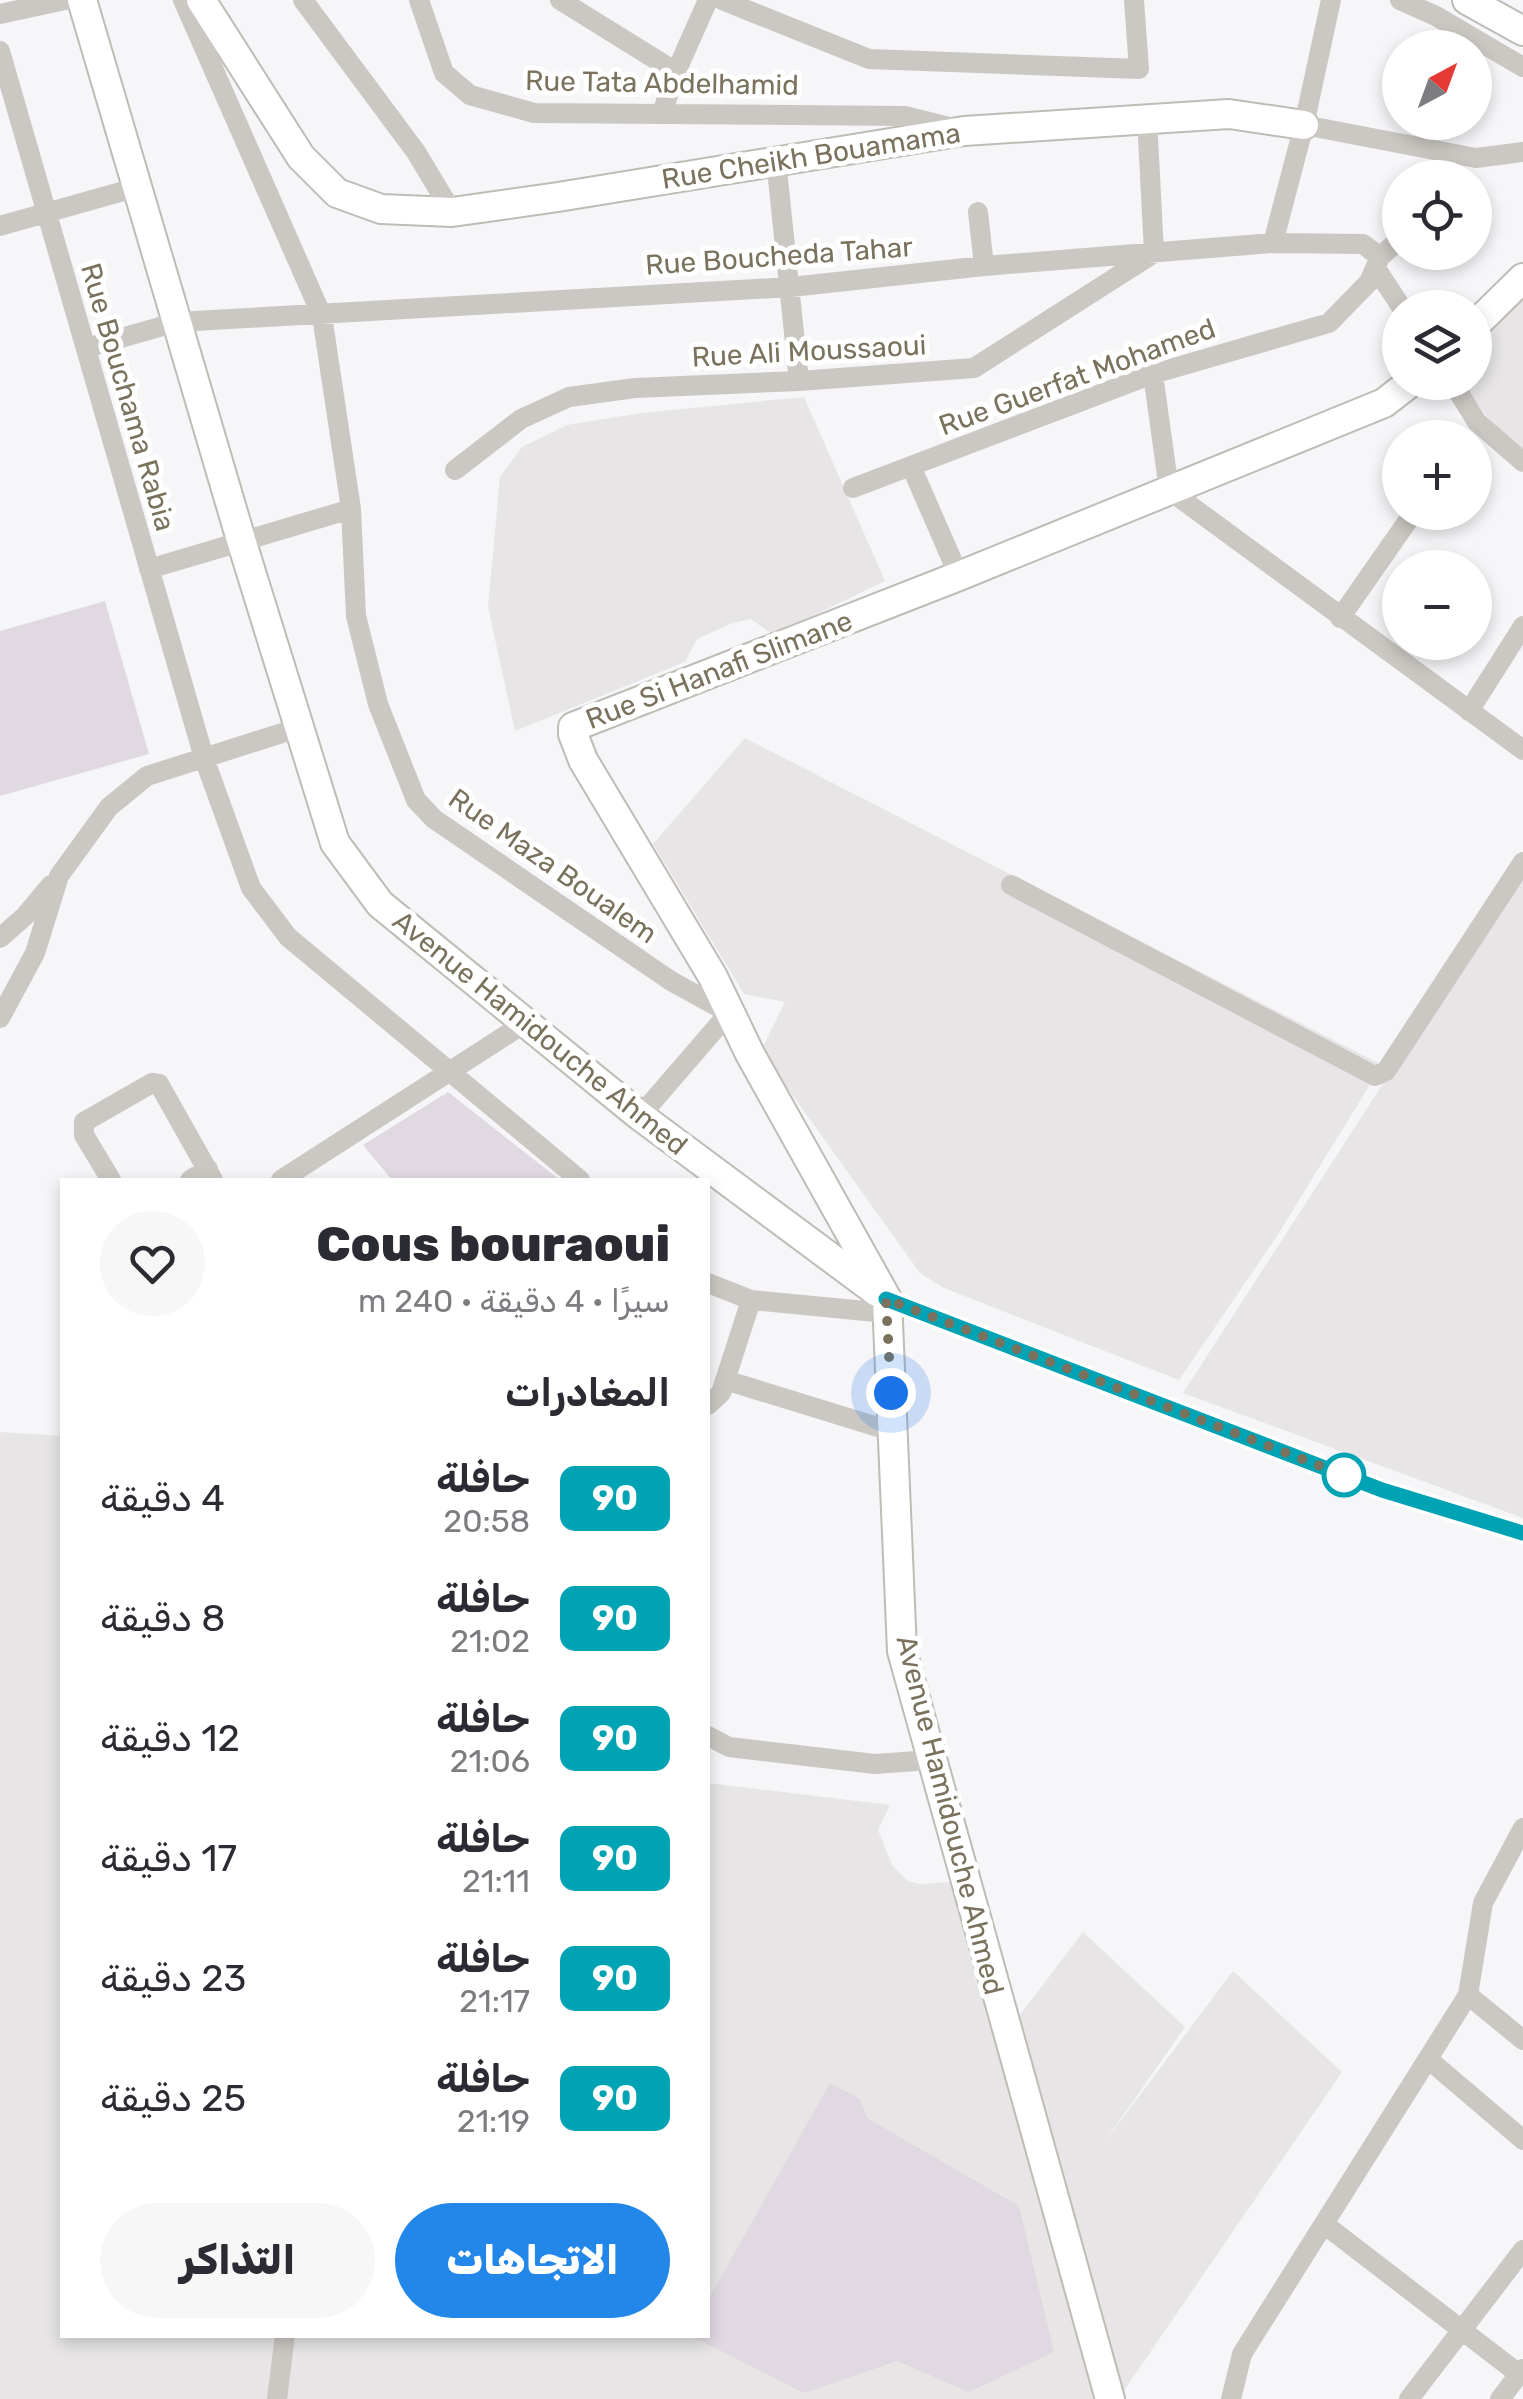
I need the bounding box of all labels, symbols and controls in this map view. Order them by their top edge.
north arrow [1382,30,1492,140]
map controls [1382,30,1492,660]
street label: Rue Tata Abdelhamid [525,64,799,102]
street label: Rue Cheikh Bouamama [659,116,963,196]
button: locate [1382,160,1492,270]
street label: Rue Boucheda Tahar [644,230,914,282]
street label: Rue Bouchama Rabia [74,259,182,535]
button: layers [1382,290,1492,400]
street label: Rue Guerfat Mohamed [934,312,1220,442]
street label: Rue Ali Moussaoui [691,328,927,374]
button: + [1382,420,1492,530]
button: − [1382,550,1492,660]
street label: Rue Si Hanafi Slimane [581,604,857,736]
street label: Rue Maza Boualem [443,782,663,950]
street label: Avenue Hamidouche Ahmed [386,904,694,1162]
button: heart [100,1211,205,1316]
text: Cous bouraoui [316,1216,670,1273]
text: سيرًا · 4 دقيقة · 240 m [358,1282,670,1320]
your location [866,1368,916,1418]
text: المغادرات [505,1370,670,1416]
unlabelled marker [1323,1454,1365,1496]
text: حافلة [436,1456,530,1502]
text: 4 دقيقة [100,1475,225,1521]
text: 90 [592,1477,638,1519]
text: 20:58 [443,1502,530,1540]
text: حافلة [436,1576,530,1622]
text: 8 دقيقة [100,1595,225,1641]
text: 90 [592,1597,638,1639]
text: 21:02 [450,1622,530,1660]
street label: Avenue Hamidouche Ahmed [889,1632,1011,1998]
text: حافلة [436,1696,530,1742]
text: 12 دقيقة [100,1715,240,1761]
text: 90 [592,1717,638,1759]
text: 21:06 [450,1742,530,1780]
text: حافلة [436,1816,530,1862]
text: 17 دقيقة [100,1835,237,1881]
text: 90 [592,1837,638,1879]
text: 21:11 [462,1862,530,1900]
text: حافلة [436,1936,530,1982]
text: 23 دقيقة [100,1955,246,2001]
text: 90 [592,1957,638,1999]
text: 21:17 [459,1982,530,2020]
text: حافلة [436,2056,530,2102]
text: 25 دقيقة [100,2075,246,2121]
text: 90 [592,2077,638,2119]
text: 21:19 [457,2102,530,2140]
button: التذاكر [100,2203,375,2318]
button: الاتجاهات [395,2203,670,2318]

